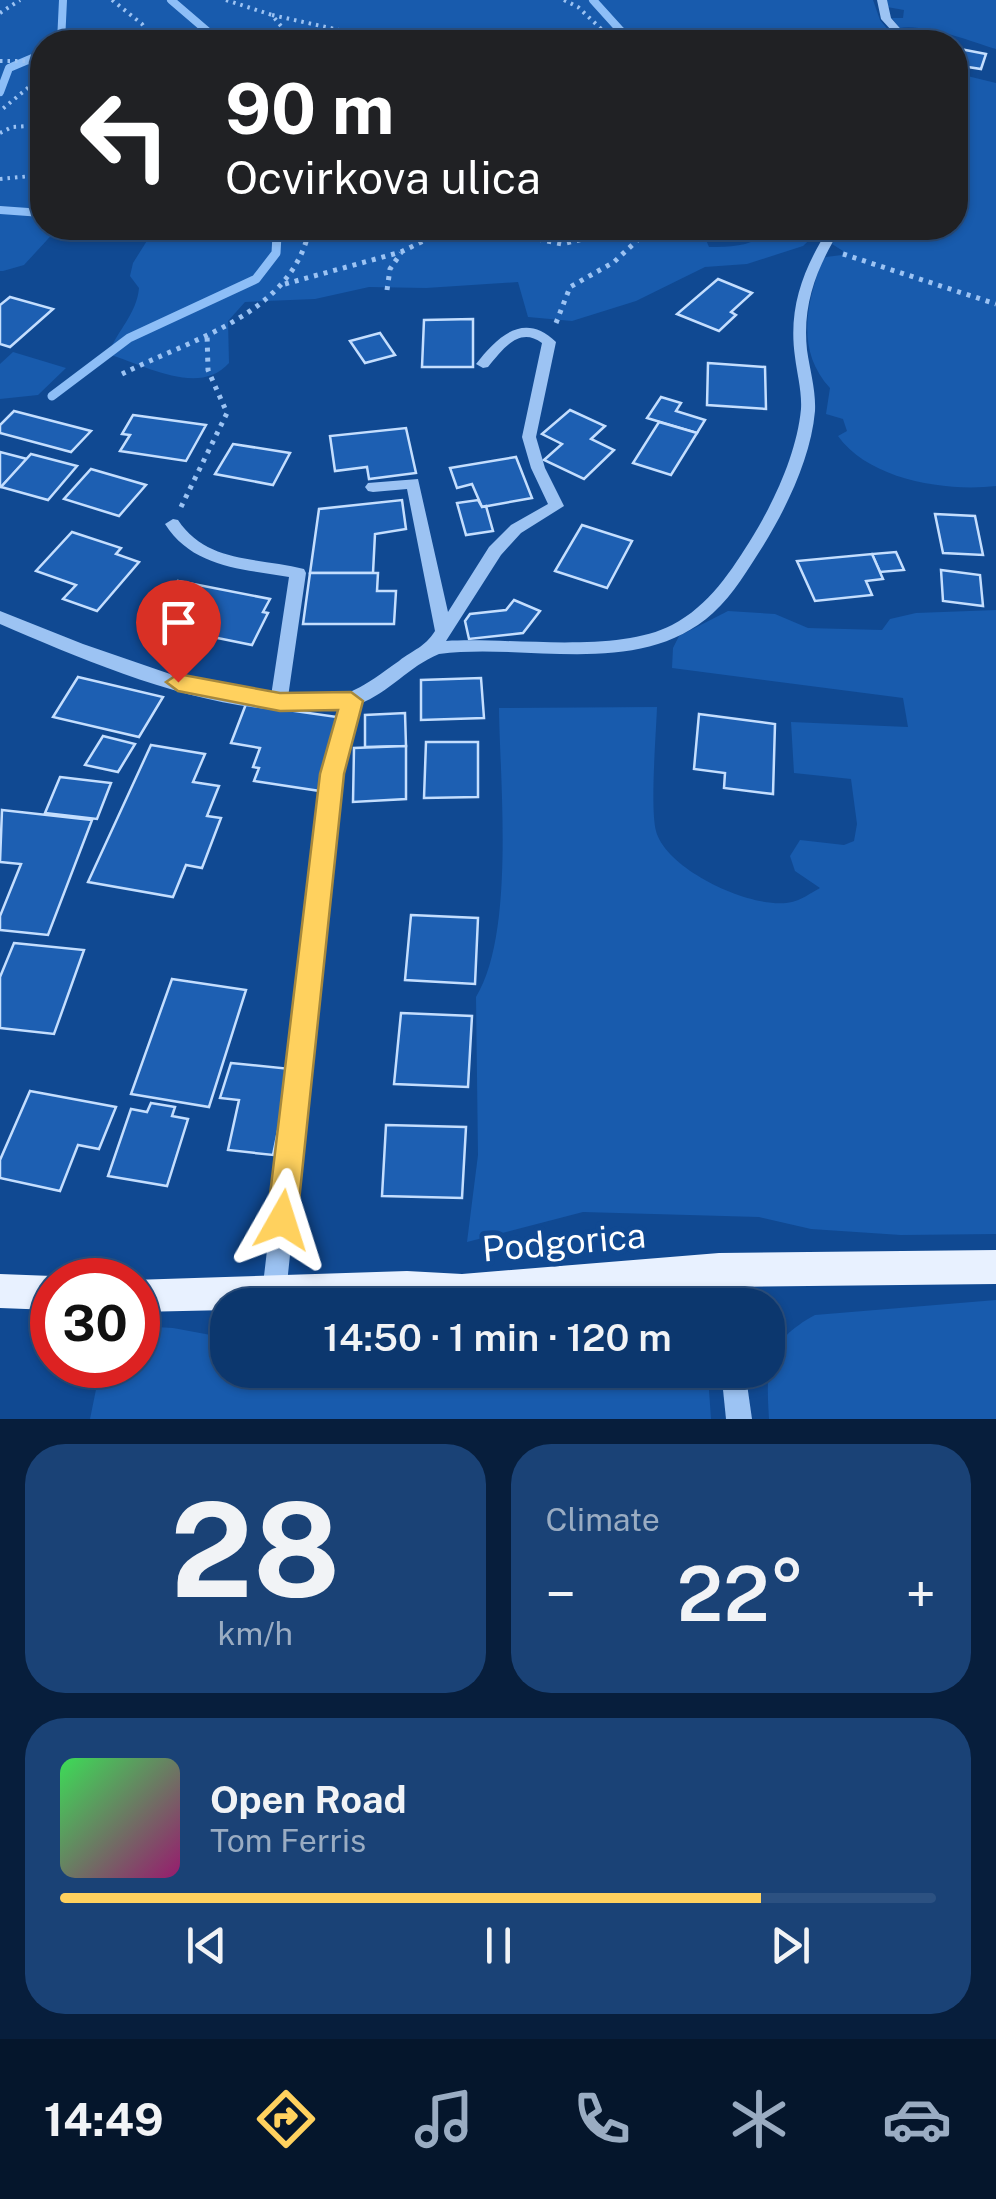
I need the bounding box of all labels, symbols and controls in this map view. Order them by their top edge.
text: 90 m [225,67,395,150]
icon: left [60,70,190,200]
text: Ocvirkova ulica [225,151,541,204]
pin [136,580,221,683]
icon: arrive [151,595,206,650]
position arrow [230,1168,334,1272]
street label: Podgorica [480,1214,648,1270]
speed limit sign: 30 [30,1258,160,1388]
text: 14:50 · 1 min · 120 m [323,1315,672,1360]
text: 28 [170,1474,340,1626]
text: Climate [546,1501,660,1538]
text: 22° [677,1550,805,1638]
text: − [546,1562,576,1626]
text: + [906,1562,936,1626]
text: km/h [218,1615,293,1652]
text: Open Road [210,1777,407,1822]
text: Tom Ferris [210,1822,366,1859]
icon: previous [179,1918,234,1973]
icon: pause [471,1918,526,1973]
icon: next [763,1918,818,1973]
icon: directions [251,2084,321,2154]
icon: music [409,2084,479,2154]
icon: phone [567,2084,637,2154]
icon: climate [724,2084,794,2154]
icon: car [882,2084,952,2154]
text: 14:49 [44,2093,164,2146]

